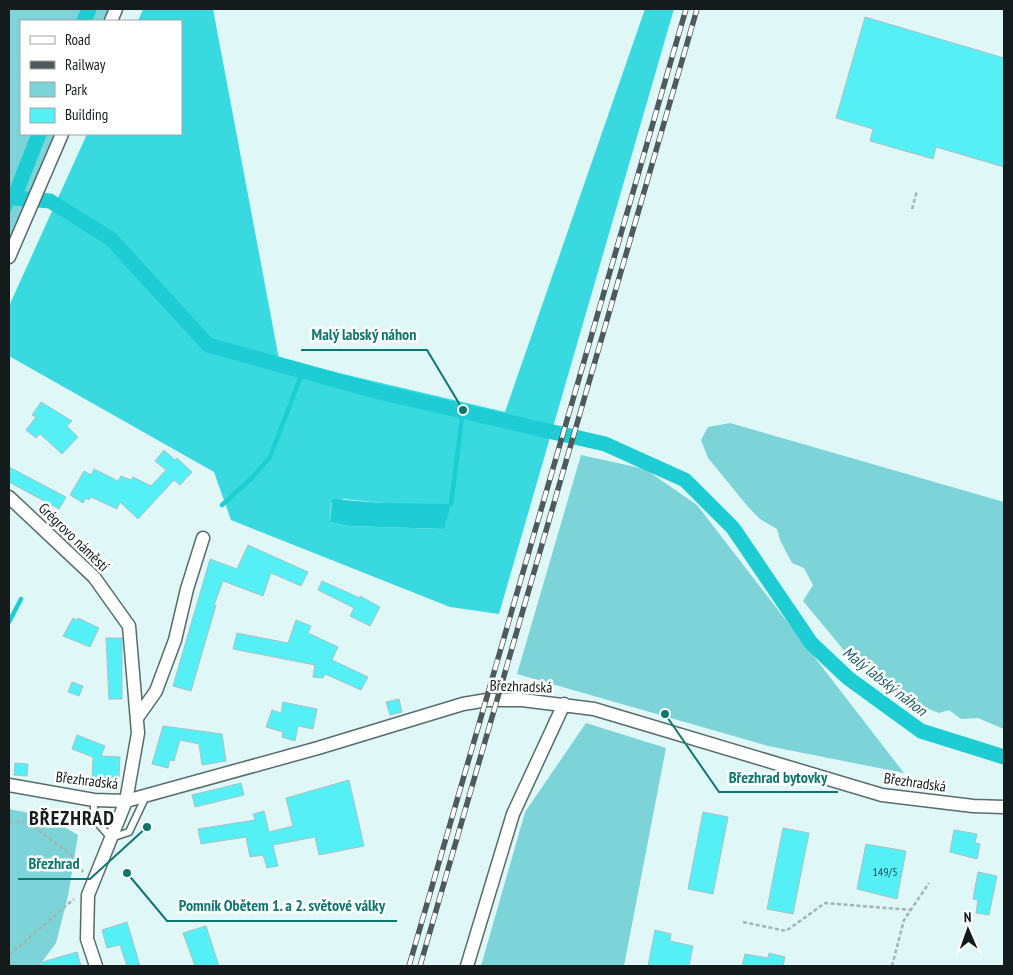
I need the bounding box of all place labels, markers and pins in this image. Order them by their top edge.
callout: Malý labský náhon [301,319,427,350]
callout: Březhrad bytovky [719,761,838,792]
callout: Březhrad [18,848,90,879]
callout: Pomník Obětem 1. a 2. světové války [167,890,397,921]

